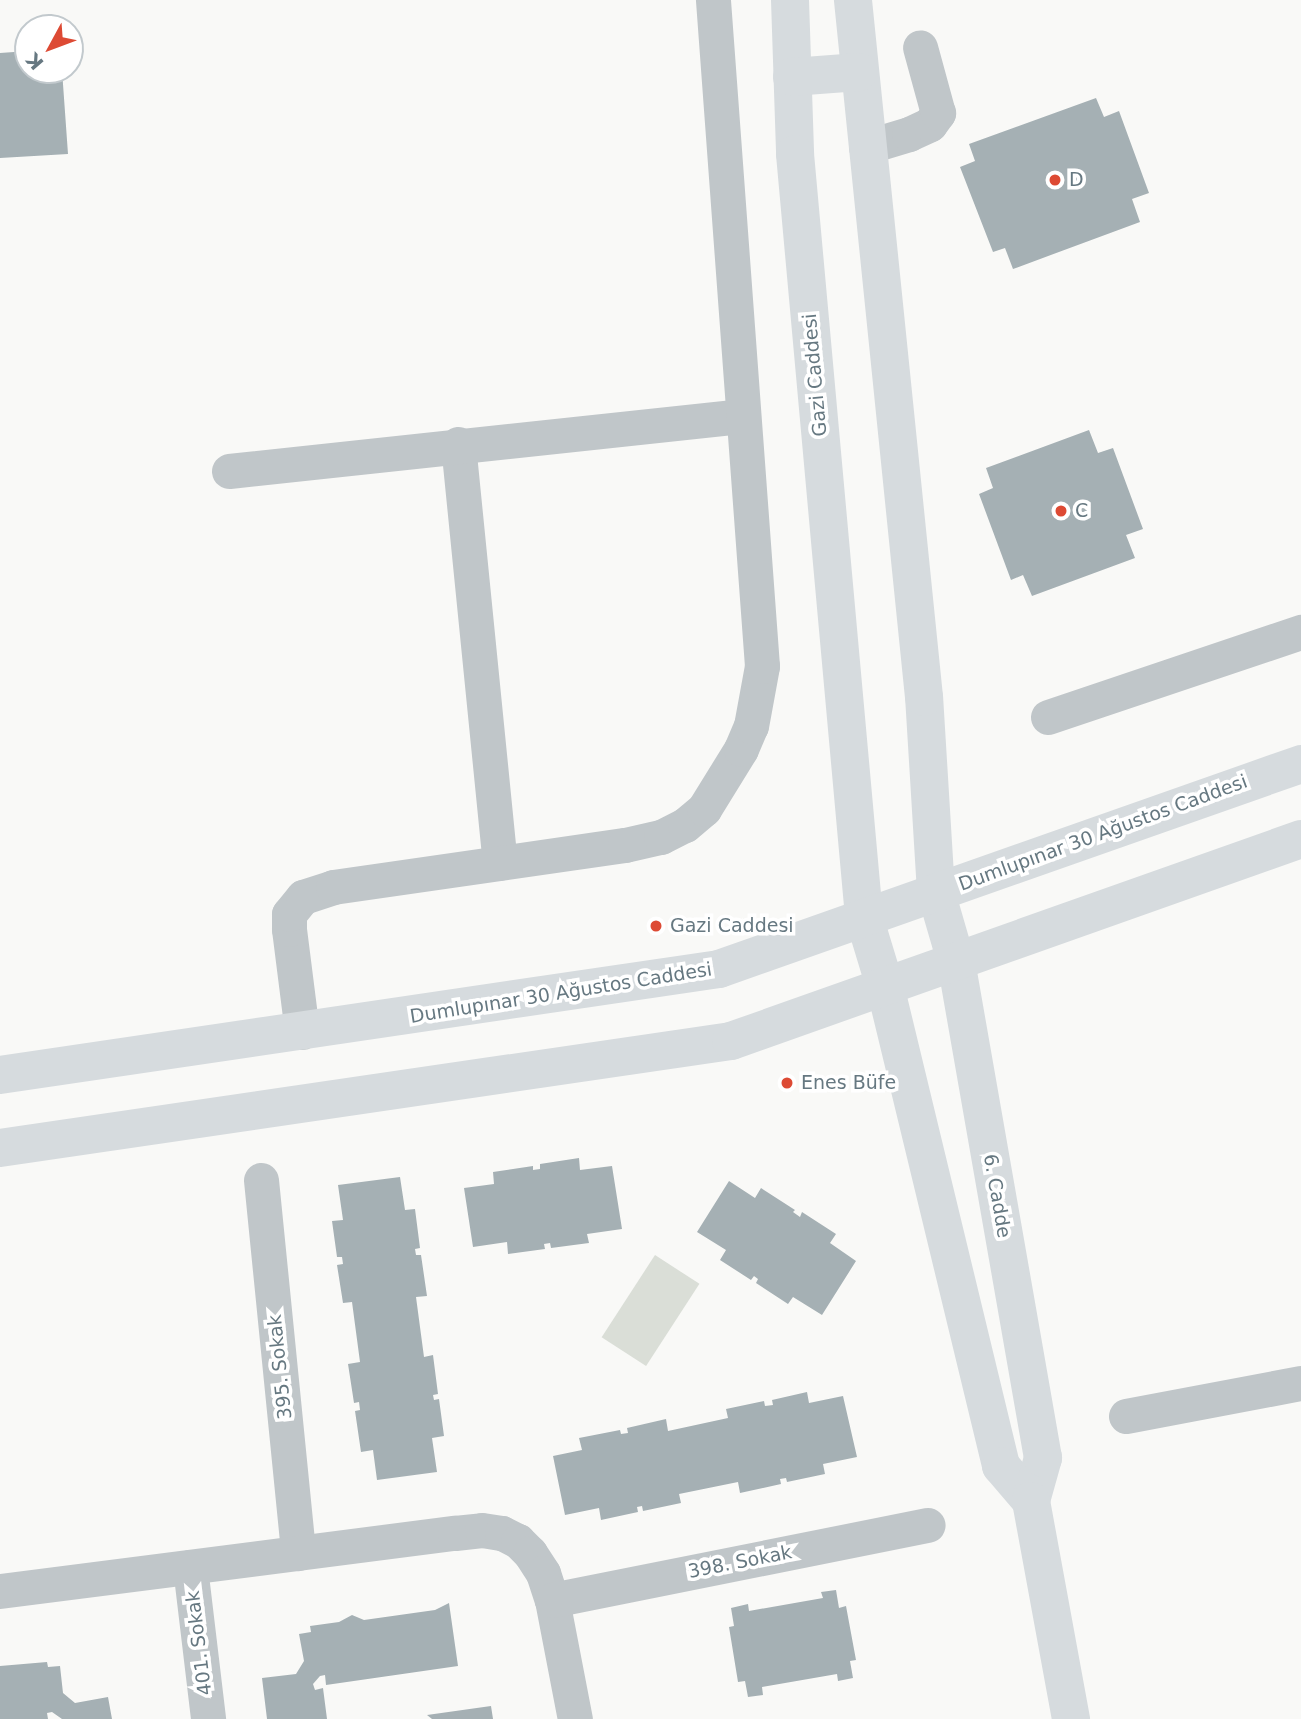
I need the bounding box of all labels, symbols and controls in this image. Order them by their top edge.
north arrow [14,14,84,84]
text: K [22,49,48,74]
place label: D [1069,169,1084,191]
marker: D [1047,172,1063,188]
street label: Gazi Caddesi [798,312,832,438]
place label: C [1075,500,1088,522]
marker: C [1053,503,1069,519]
street label: Dumlupınar 30 Ağustos Caddesi [956,770,1250,896]
place label: Gazi Caddesi [670,915,794,937]
marker: Gazi Caddesi [648,918,664,934]
street label: Dumlupınar 30 Ağustos Caddesi [408,958,714,1028]
place label: Enes Büfe [801,1072,896,1094]
marker: Enes Büfe [779,1075,795,1091]
street label: 6. Cadde [978,1152,1016,1240]
street label: 395. Sokak [263,1313,297,1421]
street label: 398. Sokak [686,1541,794,1583]
street label: 401. Sokak [181,1589,217,1697]

